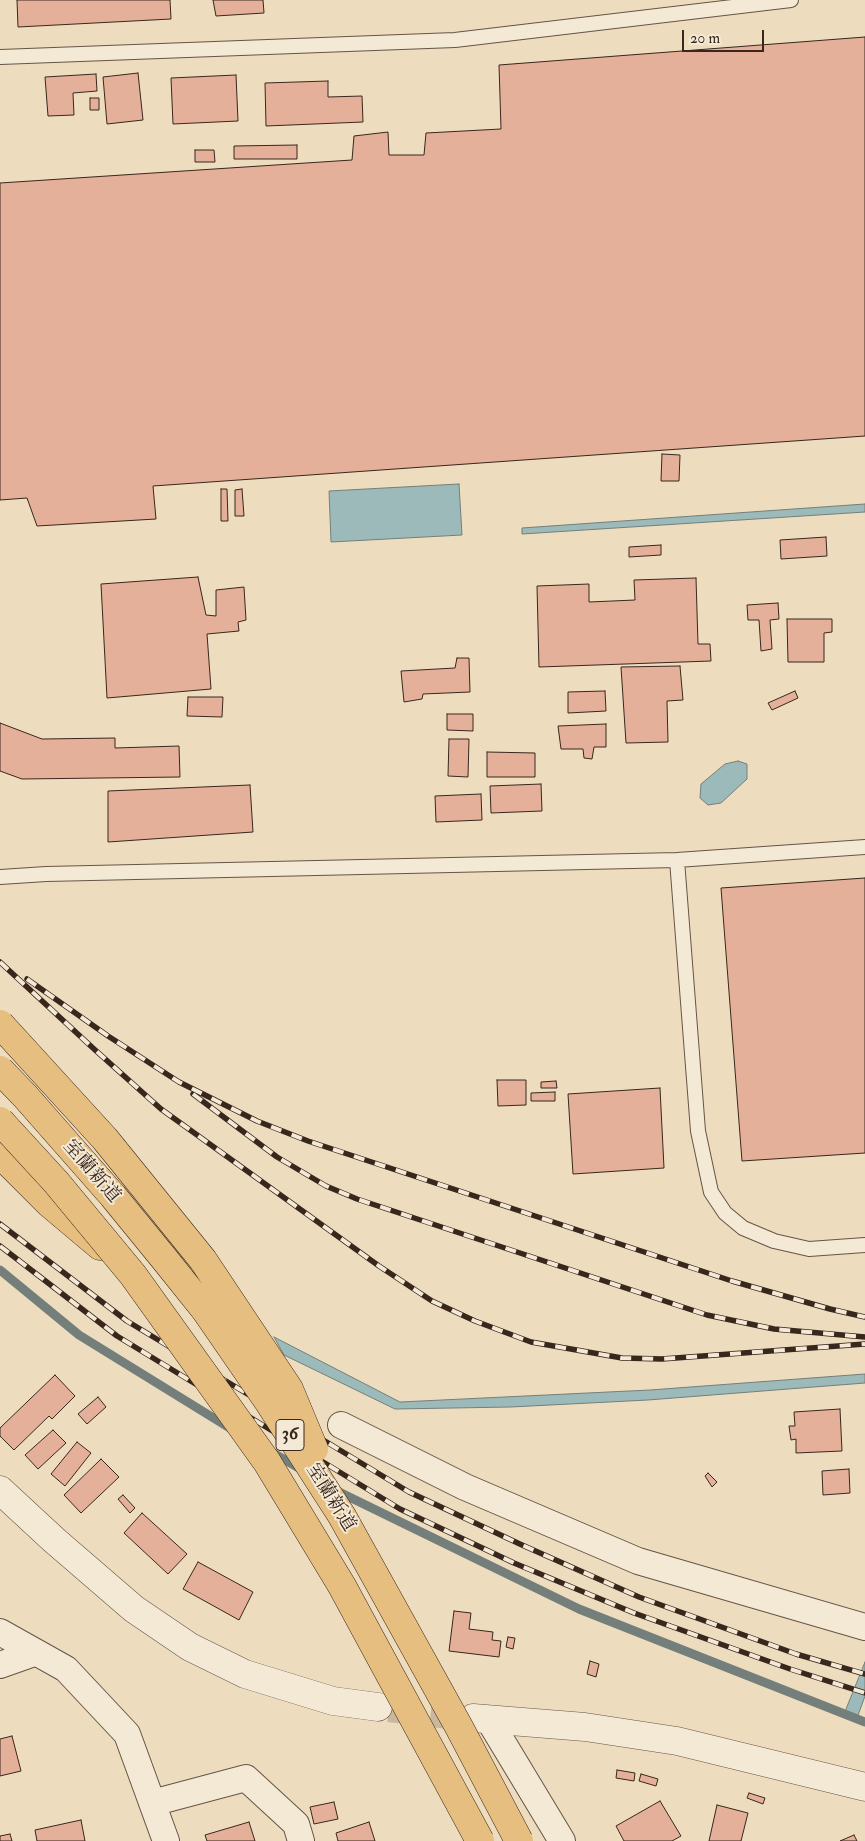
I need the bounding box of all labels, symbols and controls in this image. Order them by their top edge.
scale bar [685,20,768,52]
text: 20 m [690,29,720,48]
street label: 室蘭新道 [57,1136,125,1208]
road number: 36 [276,1420,304,1450]
street label: 室蘭新道 [300,1460,360,1536]

